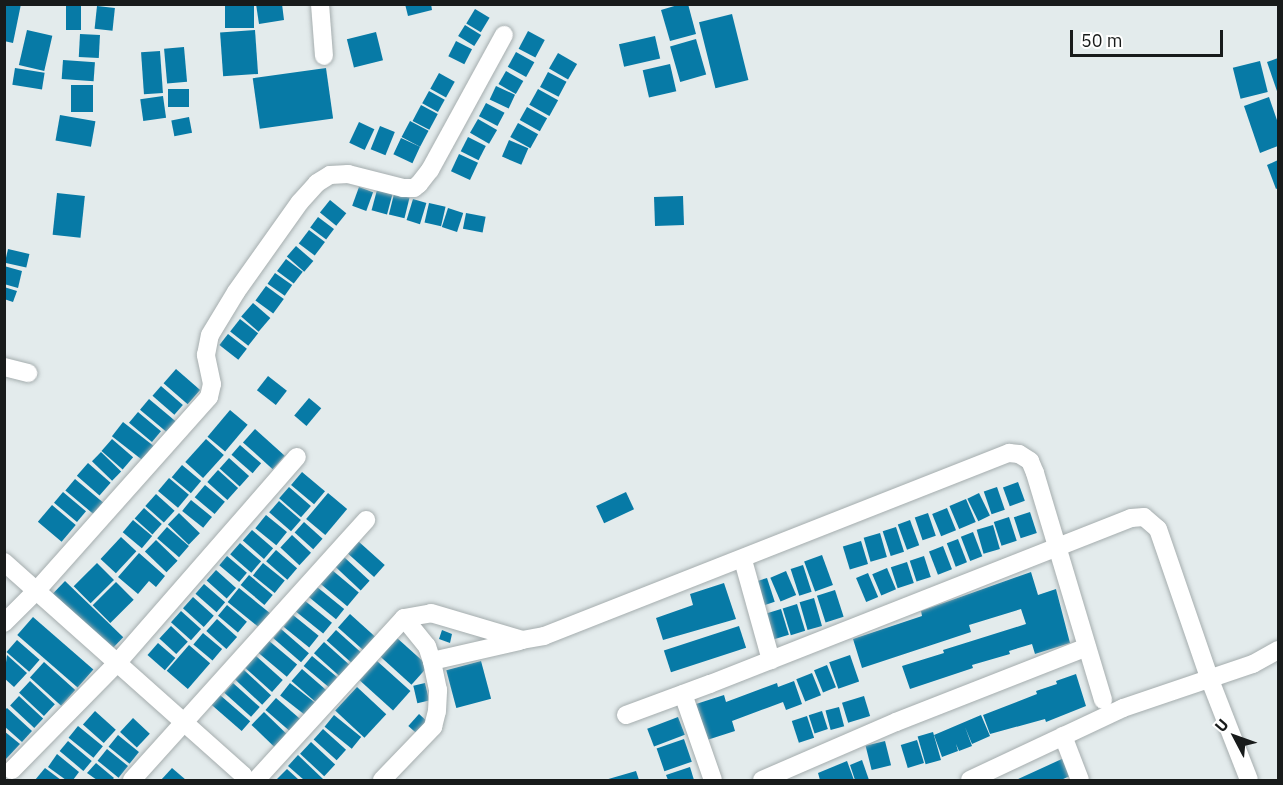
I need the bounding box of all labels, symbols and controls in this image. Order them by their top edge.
scale bar [1073,18,1226,56]
text: 50 m [1081,29,1123,52]
north arrow [1205,707,1265,767]
text: U [1210,714,1233,736]

